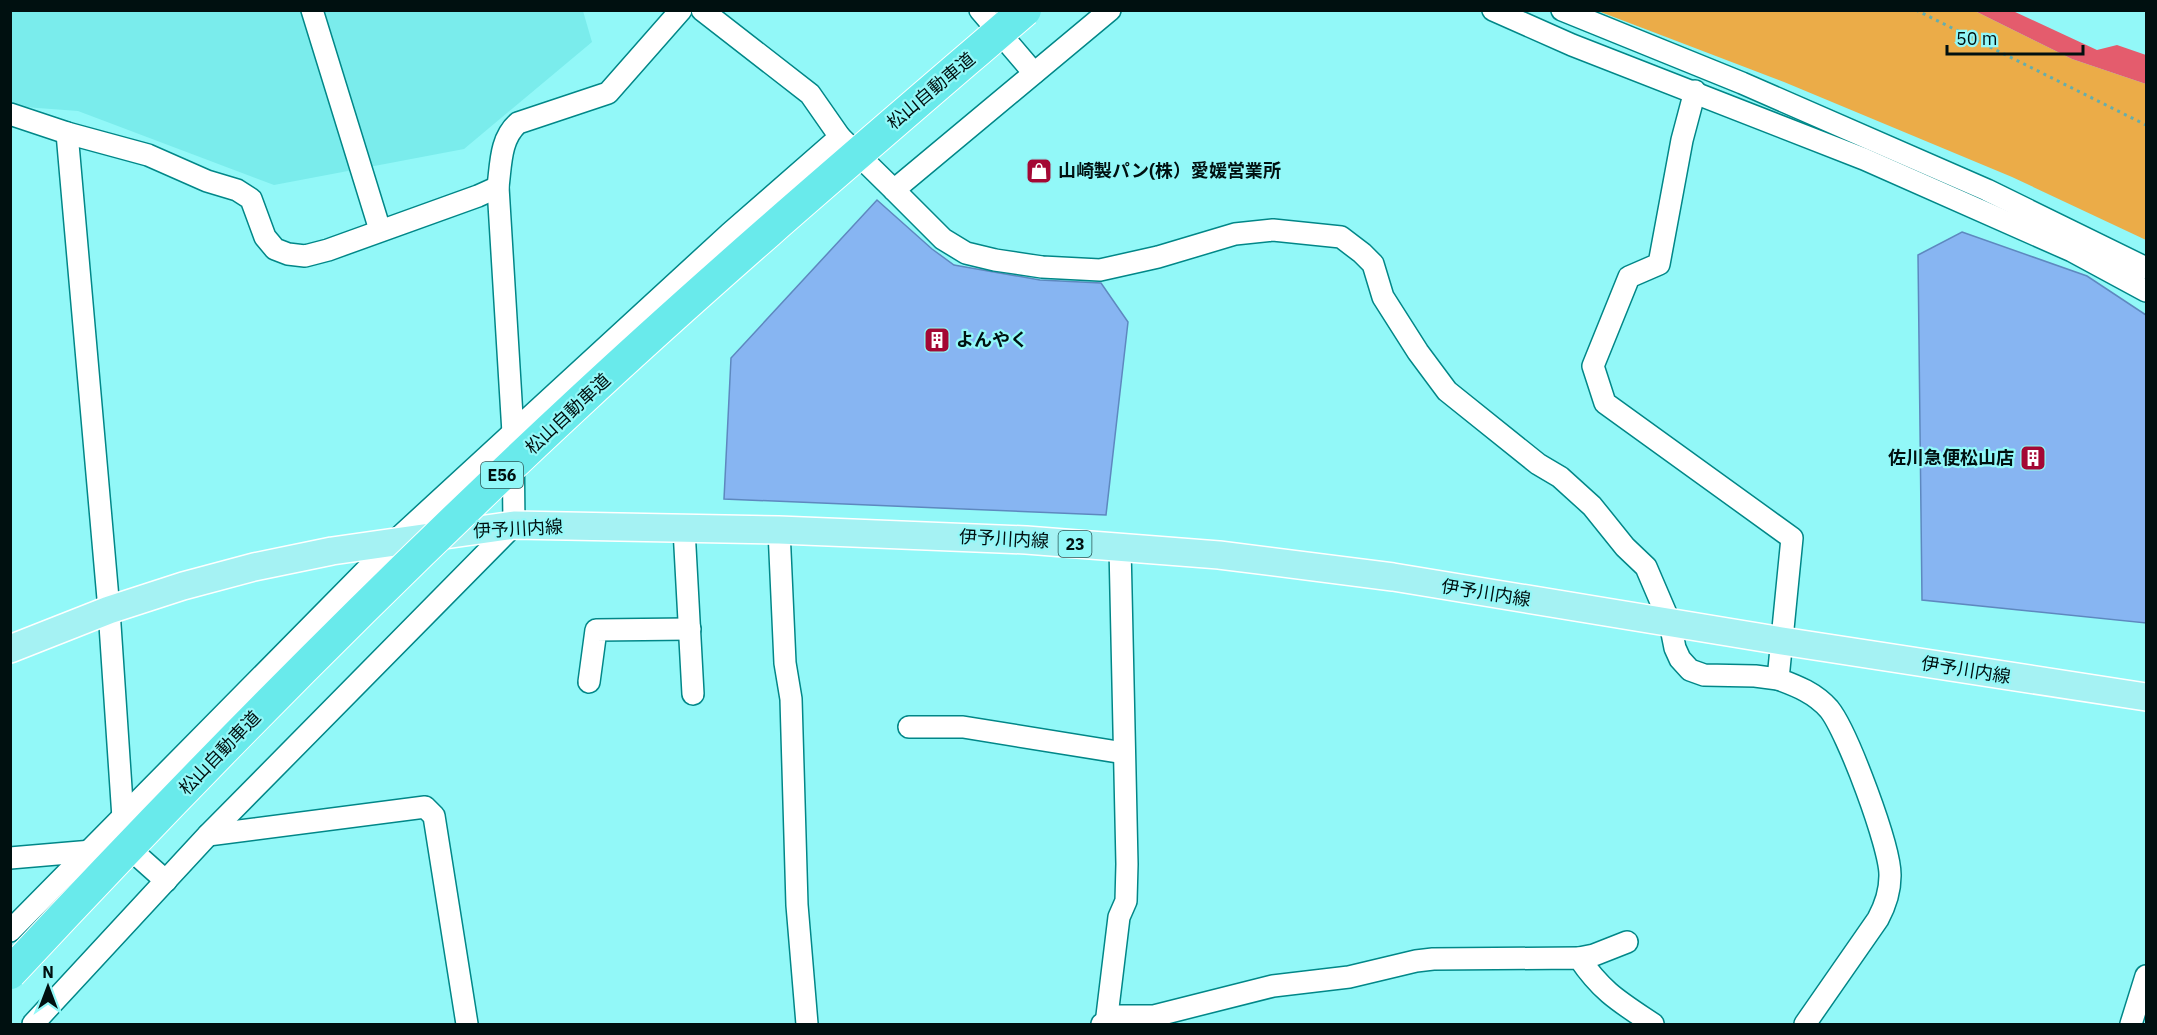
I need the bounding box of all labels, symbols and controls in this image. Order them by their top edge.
scale bar [1947,18,2084,56]
text: 50 m [1956,27,1998,50]
street label: 松山自動車道 [882,47,979,134]
shop icon: 山崎製パン(株）愛媛営業所 [1024,156,1054,186]
place label: 山崎製パン(株）愛媛営業所 [1058,159,1281,182]
building icon: よんやく [922,325,952,355]
place label: よんやく [956,328,1028,351]
street label: 松山自動車道 [520,368,615,459]
building icon: 佐川急便松山店 [2018,443,2048,473]
place label: 佐川急便松山店 [1888,446,2014,469]
road number: E56 [481,462,523,488]
street label: 伊予川内線 [472,515,564,542]
street label: 伊予川内線 [958,525,1050,552]
road number: 23 [1058,531,1092,557]
street label: 伊予川内線 [1440,574,1532,611]
street label: 伊予川内線 [1920,651,2012,688]
street label: 松山自動車道 [174,706,265,799]
north arrow [18,957,78,1017]
text: N [42,962,54,982]

